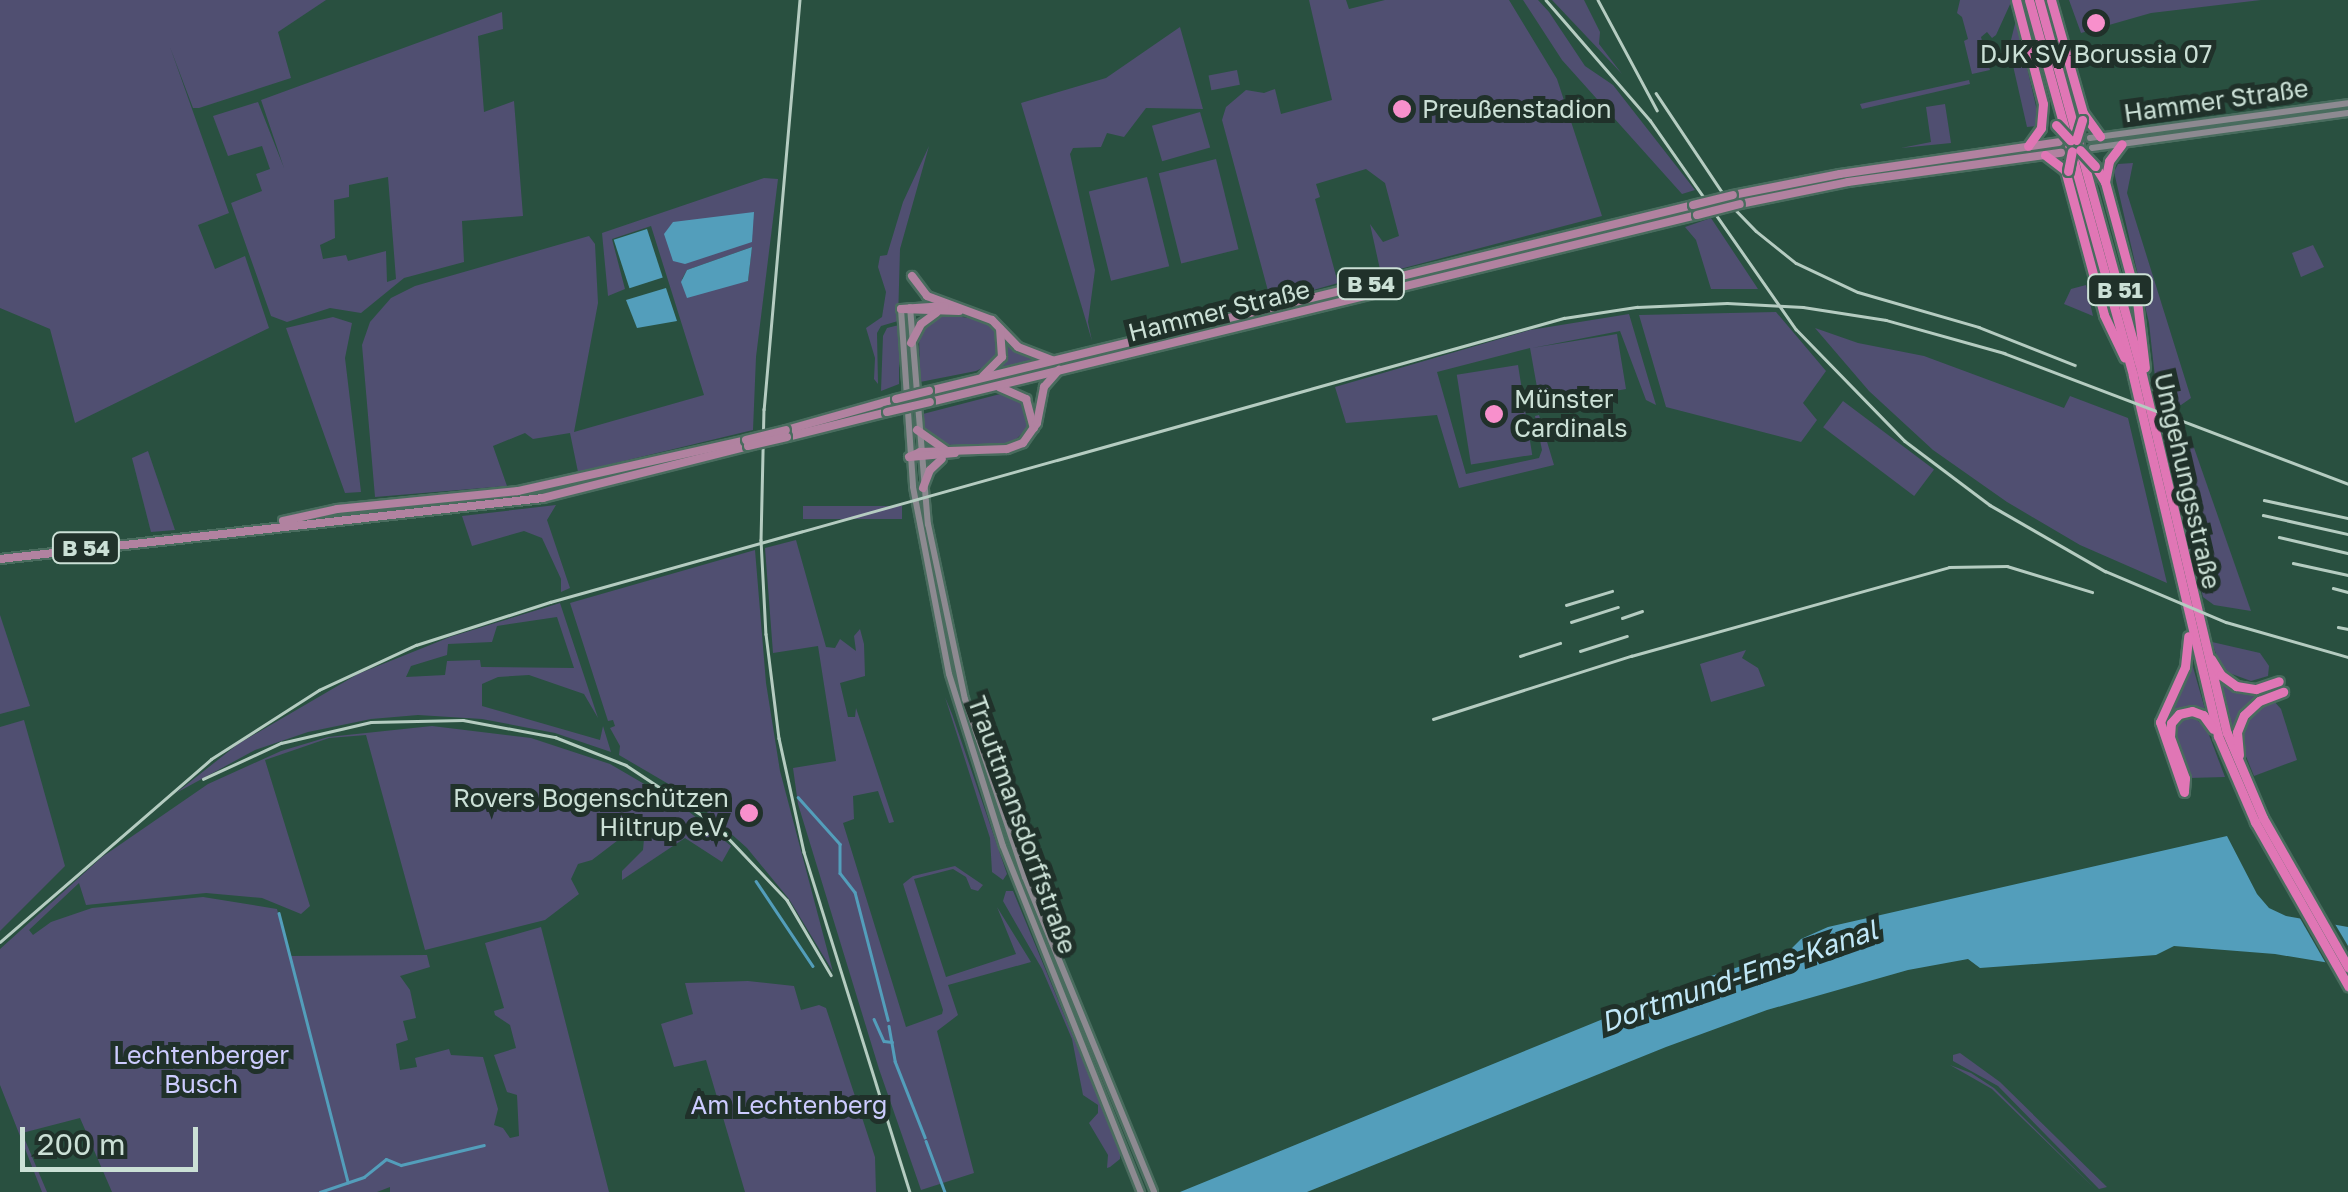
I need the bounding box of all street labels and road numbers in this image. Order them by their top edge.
street label: Hammer Straße [2122,73,2310,129]
road number: B 54 [1336,267,1406,301]
road number: B 51 [2085,273,2155,307]
street label: Hammer Straße [1125,274,1313,348]
street label: Umgehungsstraße [2148,370,2226,592]
road number: B 54 [51,531,121,565]
street label: Trauttmansdorffstraße [961,692,1083,958]

